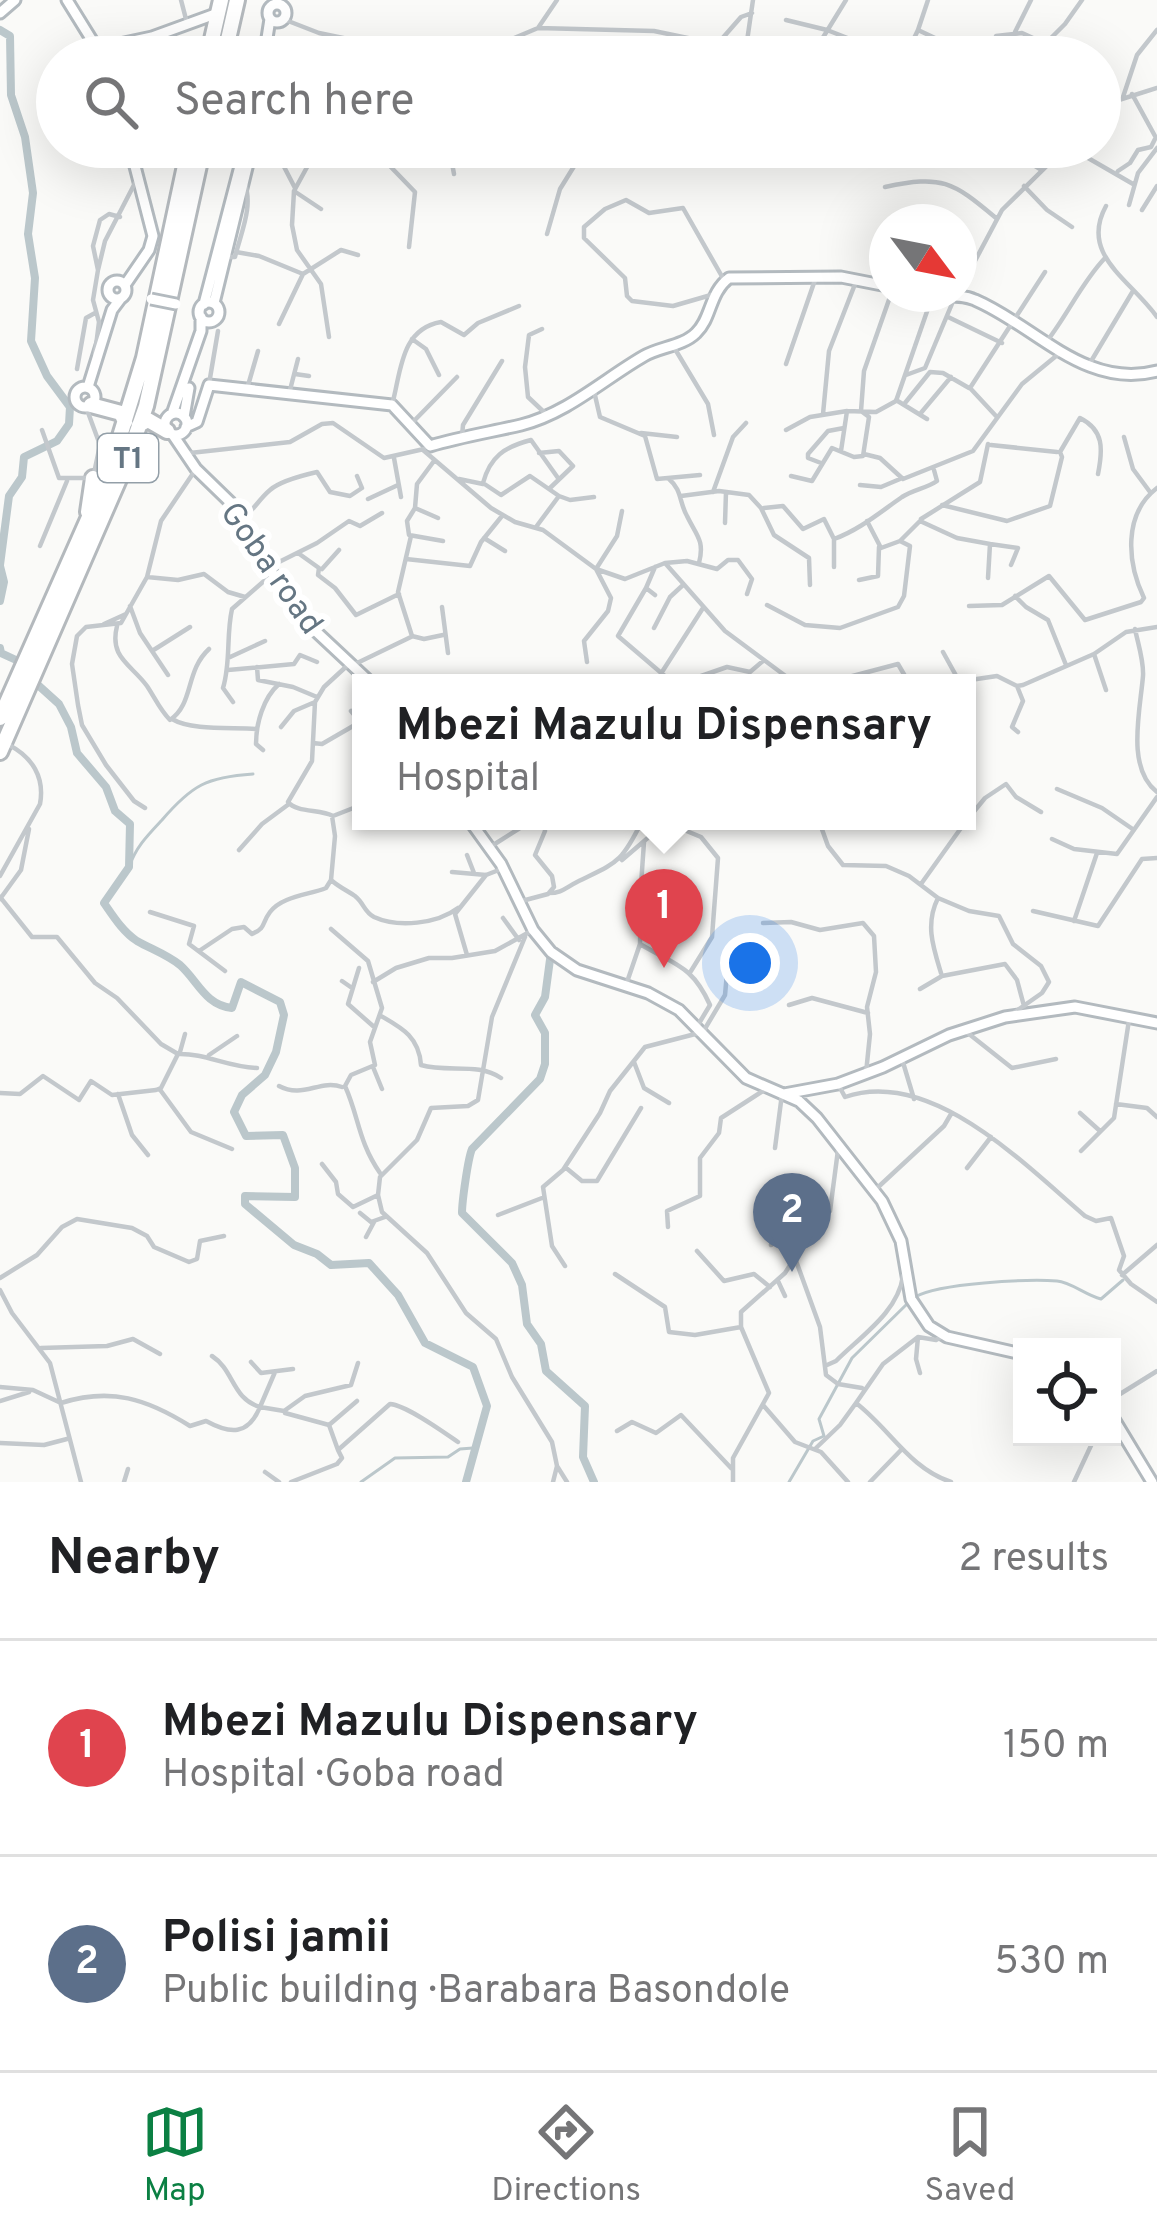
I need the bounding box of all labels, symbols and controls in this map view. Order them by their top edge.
search box [36,36,1121,168]
icon: search [78,69,144,135]
text: Search here [174,74,414,131]
north arrow [869,204,977,312]
road number: T1 [98,434,158,482]
street label: Goba road [209,495,331,644]
popup [352,674,976,830]
text: Mbezi Mazulu Dispensary [396,699,932,756]
text: Hospital [396,756,540,805]
pin: 1 [625,869,703,968]
your location [720,933,780,993]
pin: 2 [753,1173,831,1272]
map controls [1013,1338,1121,1446]
button: locate [1013,1338,1121,1446]
text: Nearby [48,1528,220,1593]
text: 2 results [958,1536,1109,1585]
text: Mbezi Mazulu Dispensary [162,1695,698,1752]
text: 1 [79,1723,95,1772]
text: 150 m [1003,1723,1109,1772]
text: Hospital · Goba road [162,1752,505,1801]
text: Polisi jamii [162,1911,391,1968]
text: 2 [75,1939,99,1988]
text: 530 m [994,1939,1109,1988]
text: Public building · Barabara Basondole [162,1968,790,2017]
tab: Map [142,2099,208,2213]
tab: Directions [491,2099,641,2213]
tab: Saved [925,2099,1015,2213]

